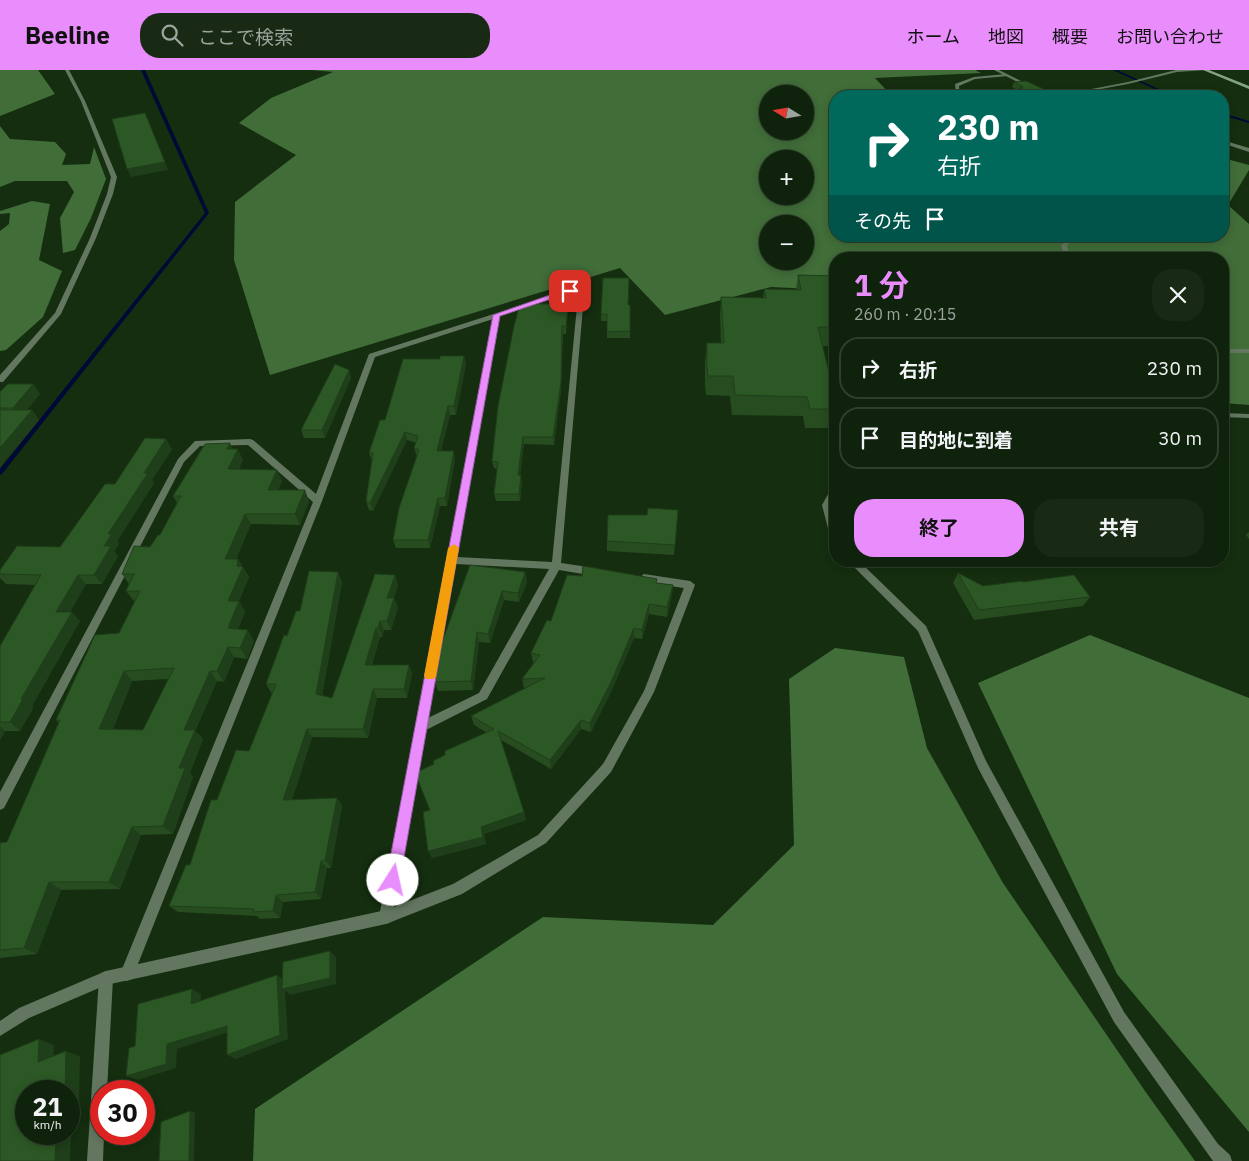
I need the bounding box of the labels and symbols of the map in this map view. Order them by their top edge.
north arrow [759,85,814,140]
pin [549,270,591,312]
position arrow [366,853,418,905]
speed limit sign: 30 [90,1080,155,1145]

